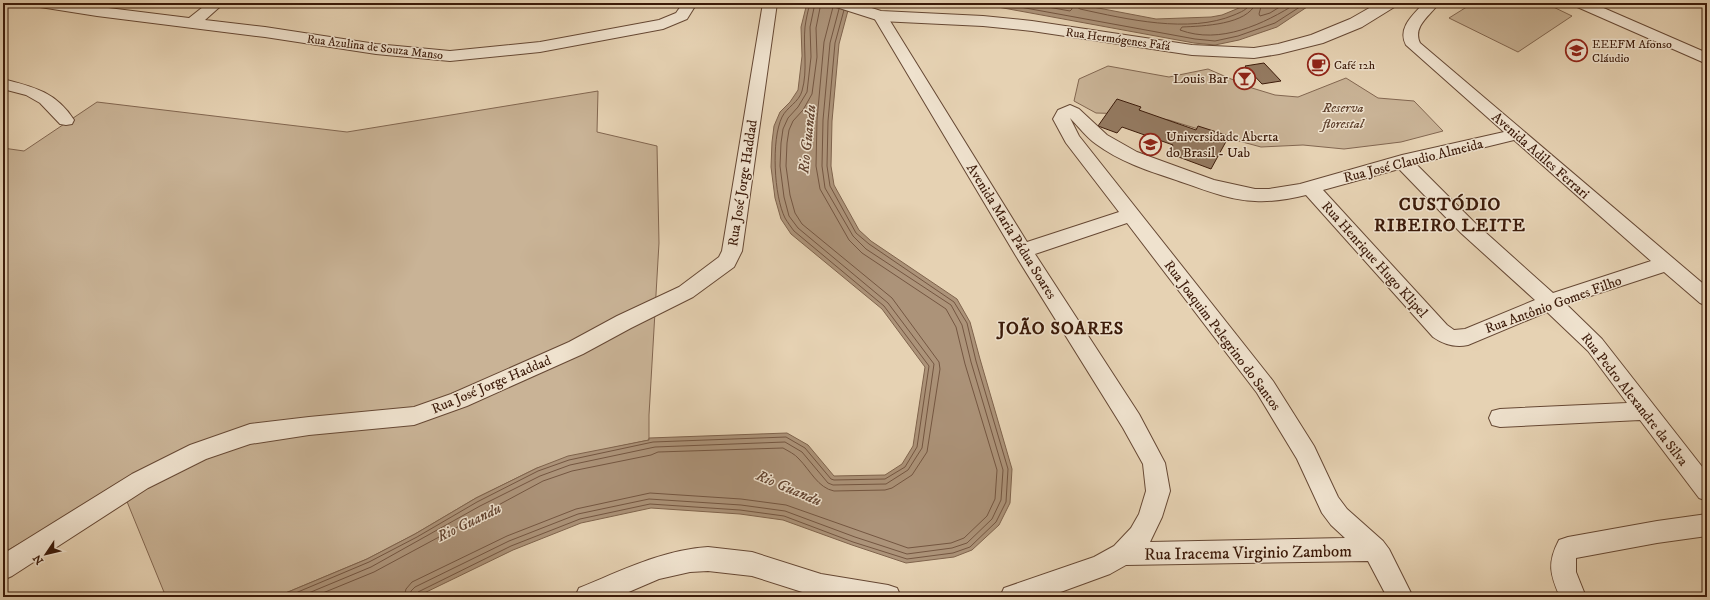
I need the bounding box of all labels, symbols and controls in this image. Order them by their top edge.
street label: Rua Hermógenes Fafá [1065,25,1172,54]
street label: Rua Azulina de Souza Manso [306,32,444,63]
place label: EEEFM Afonso Cláudio [1592,37,1672,66]
school or university icon: EEEFM Afonso Cláudio [1564,38,1590,64]
cafe icon: Café 12h [1306,52,1332,78]
place label: Café 12h [1334,58,1376,73]
bar icon: Louis Bar [1231,65,1257,91]
place label: Louis Bar [1173,70,1229,88]
park label: Reserva florestal [1318,99,1365,133]
water label: Rio Guandu [794,103,821,175]
street label: Avenida Adiles Ferrari [1488,108,1593,203]
street label: Rua José Jorge Haddad [724,118,762,248]
place label: Universidade Aberta do Brasil - Uab [1166,128,1279,162]
school or university icon: Universidade Aberta do Brasil - Uab [1138,131,1164,157]
street label: Rua José Claudio Almeida [1342,135,1485,187]
street label: Avenida Maria Pádua Soares [962,160,1060,303]
district label: CUSTÓDIO RIBEIRO LEITE [1374,193,1526,237]
street label: Rua Henrique Hugo Klipel [1317,198,1432,322]
street label: Rua Joaquim Pelegrino do Santos [1160,257,1285,415]
street label: Rua Antônio Gomes Filho [1482,272,1624,338]
district label: JOÃO SOARES [996,317,1124,340]
street label: Rua Pedro Alexandre da Silva [1577,330,1692,470]
street label: Rua José Jorge Haddad [429,352,554,418]
water label: Rio Guandu [752,466,825,511]
water label: Rio Guandu [433,499,505,547]
north arrow [26,534,66,574]
street label: Rua Iracema Virginio Zambom [1144,540,1352,566]
text: N [30,551,47,567]

